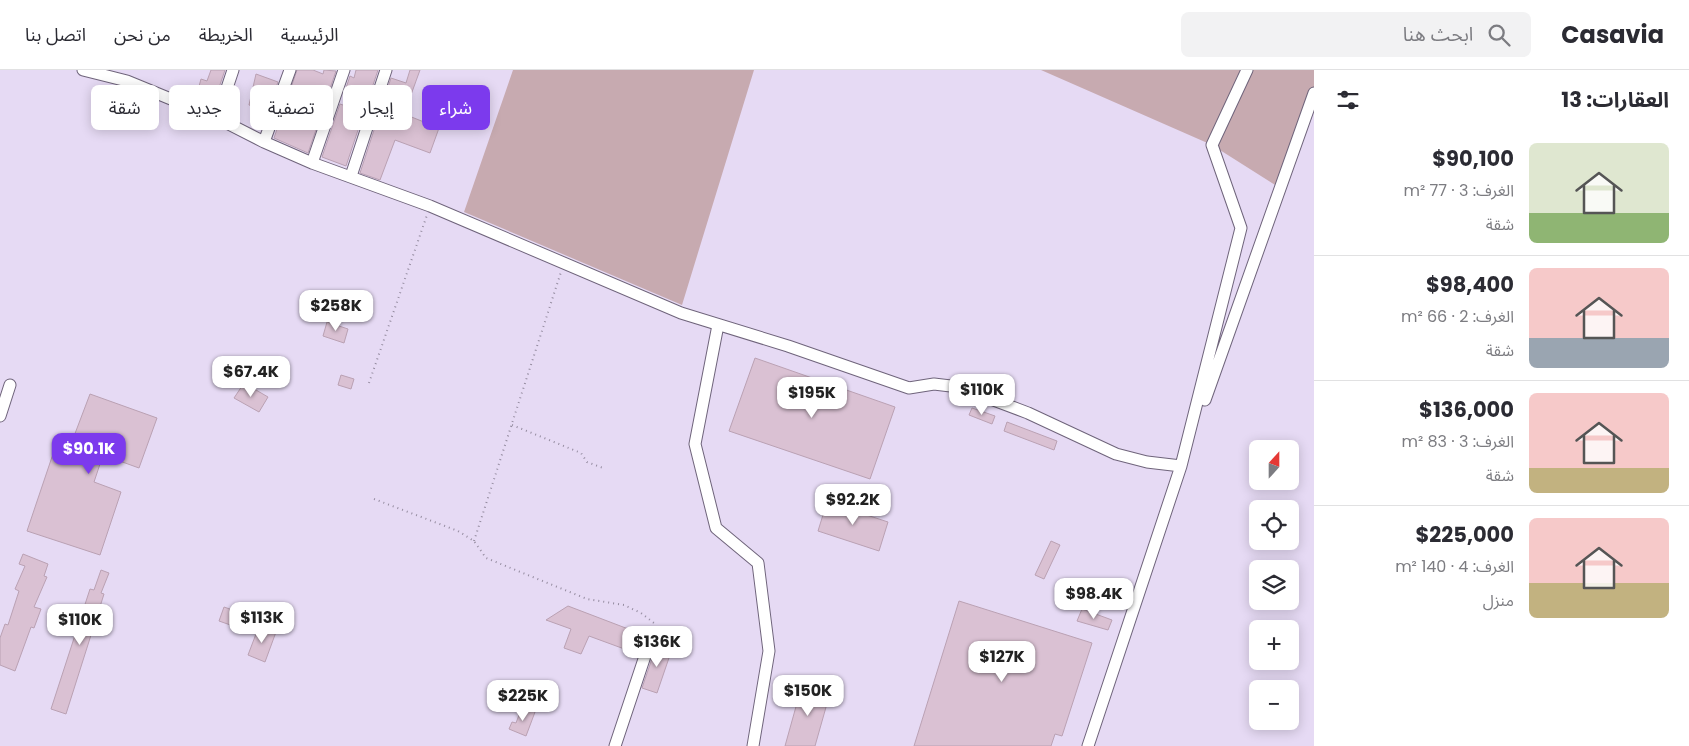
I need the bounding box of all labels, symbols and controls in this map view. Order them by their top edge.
search box [1181,12,1531,57]
text: Casavia [1561,18,1664,51]
text: ابحث هنا [1403,21,1473,48]
icon: search [1485,21,1513,49]
text: اتصل بنا [25,22,86,47]
text: من نحن [114,22,171,47]
text: الخريطة [199,22,253,47]
text: الرئيسية [281,22,339,47]
chip: شقة [91,85,159,130]
chip: جديد [169,85,240,130]
chip: تصفية [250,85,333,130]
chip: إيجار [343,85,412,130]
chip: شراء [422,85,490,130]
text: العقارات: 13 [1561,85,1669,114]
icon: filters [1334,86,1362,114]
text: $90,100 [1432,144,1514,173]
icon: home [1569,163,1629,223]
text: الغرف: 3 · 77 m² [1404,179,1514,202]
text: شقة [1486,213,1514,236]
text: $98,400 [1426,270,1514,299]
icon: home [1569,288,1629,348]
pin: $258K [301,290,371,332]
text: $258K [310,294,362,317]
text: الغرف: 2 · 66 m² [1401,305,1514,328]
text: شقة [1486,339,1514,362]
pin: $67.4K [210,356,292,398]
text: $67.4K [223,360,279,383]
pin: $110K [947,374,1017,416]
pin: $195K [777,376,847,419]
text: $110K [960,378,1004,401]
text: $195K [788,381,836,404]
text: $136,000 [1419,395,1514,424]
icon: home [1569,413,1629,473]
text: الغرف: 3 · 83 m² [1401,430,1514,453]
pin: $90.1K [48,432,130,475]
text: $90.1K [63,437,115,460]
north arrow [1249,440,1299,490]
map controls [1249,440,1299,730]
text: شقة [1486,464,1514,487]
pin: $92.2K [812,484,894,526]
text: $92.2K [826,488,880,511]
button: locate [1249,500,1299,550]
text: $225,000 [1415,520,1514,549]
icon: home [1569,538,1629,598]
text: الغرف: 4 · 140 m² [1395,555,1514,578]
button: layers [1249,560,1299,610]
pin: $98.4K [1053,578,1135,620]
text: $98.4K [1065,582,1123,605]
text: منزل [1483,589,1514,612]
pin: $113K [227,602,297,644]
pin: $110K [45,604,115,646]
text: $113K [240,606,284,629]
text: $110K [58,608,102,631]
button: + [1249,620,1299,670]
pin: $136K [622,626,692,668]
text: $136K [633,630,681,653]
pin: $127K [967,640,1037,683]
text: $127K [979,645,1025,668]
pin: $150K [773,674,843,717]
text: $150K [784,679,832,702]
pin: $225K [488,680,558,722]
button: − [1249,680,1299,730]
text: $225K [498,684,548,707]

